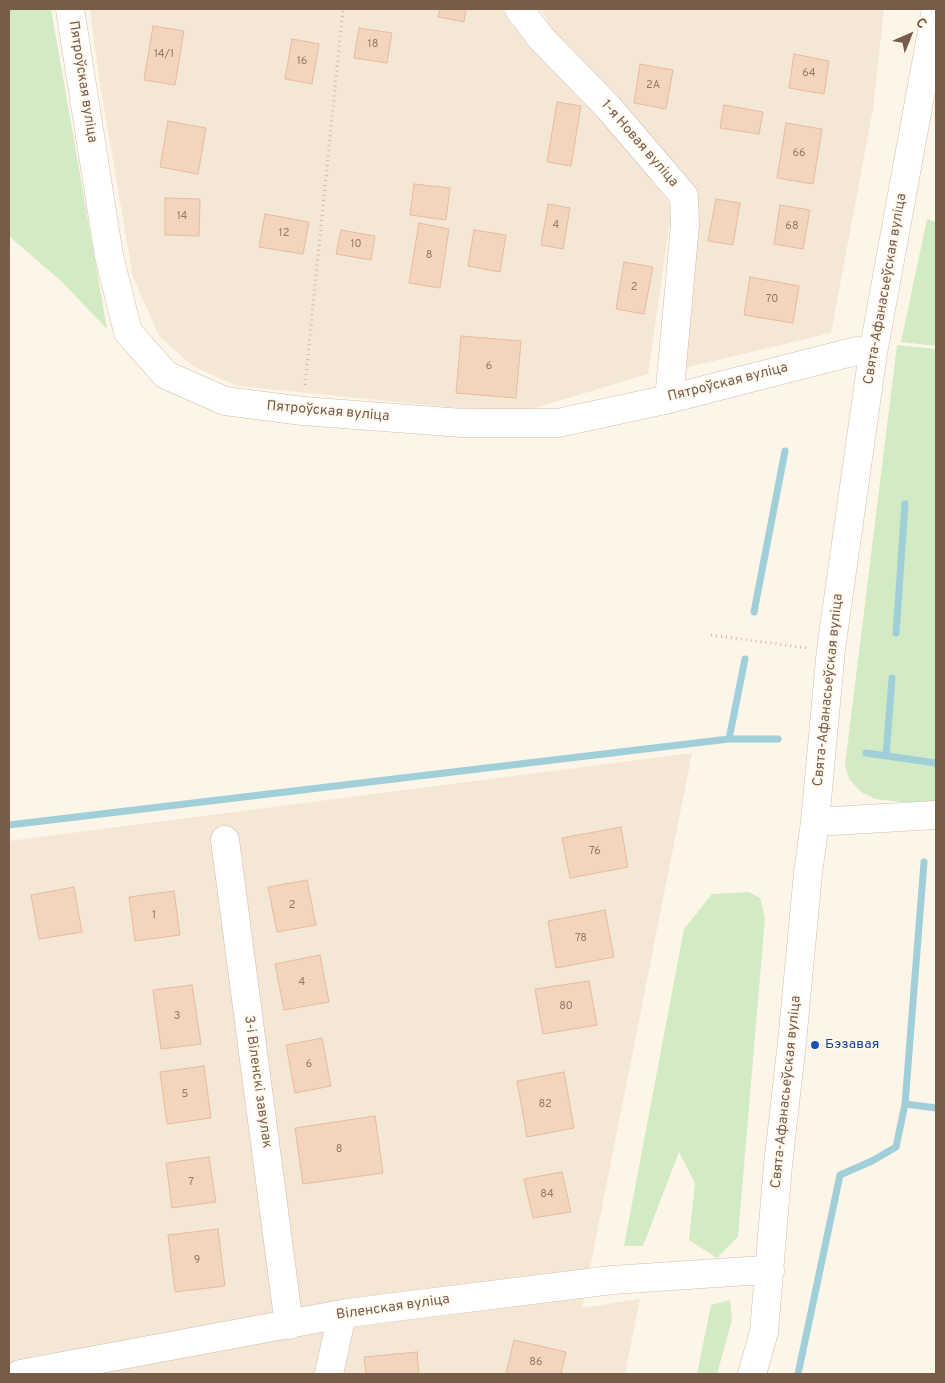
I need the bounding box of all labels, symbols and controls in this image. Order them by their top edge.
north arrow [885,10,935,60]
text: С [912,15,930,33]
street label: Пятроўская вуліца [64,20,100,144]
house number: 18 [368,38,378,52]
house number: 14/1 [154,48,174,62]
house number: 16 [297,55,307,69]
house number: 64 [802,67,816,81]
house number: 2А [646,79,660,93]
street label: 1-я Новая вуліца [597,97,681,191]
house number: 66 [792,147,806,161]
street label: Свята-Афанасьеўская вуліца [861,192,911,386]
house number: 14 [177,210,187,224]
house number: 4 [553,219,559,233]
house number: 68 [785,220,799,234]
house number: 12 [279,227,289,241]
house number: 10 [350,238,362,252]
house number: 8 [426,249,432,263]
house number: 2 [631,281,637,295]
house number: 70 [766,293,778,307]
house number: 6 [486,360,492,374]
street label: Пятроўская вуліца [666,360,790,406]
street label: Пятроўская вуліца [266,398,390,426]
street label: Свята-Афанасьеўская вуліца [811,593,847,787]
house number: 76 [589,845,601,859]
house number: 2 [289,899,295,913]
house number: 1 [152,909,156,923]
house number: 78 [575,932,587,946]
house number: 4 [299,976,305,990]
street label: Свята-Афанасьеўская вуліца [769,995,805,1189]
house number: 80 [559,1000,573,1014]
house number: 3 [174,1010,180,1024]
street label: 3-і Віленскі завулак [239,1014,275,1150]
place label: Бэзавая [825,1037,879,1053]
marker: Бэзавая [809,1039,821,1051]
house number: 6 [306,1058,312,1072]
house number: 5 [182,1088,188,1102]
house number: 82 [538,1098,552,1112]
house number: 8 [336,1143,342,1157]
house number: 7 [188,1176,194,1190]
house number: 84 [540,1188,554,1202]
house number: 9 [194,1254,200,1268]
street label: Віленская вуліца [335,1292,451,1324]
house number: 86 [529,1356,543,1370]

